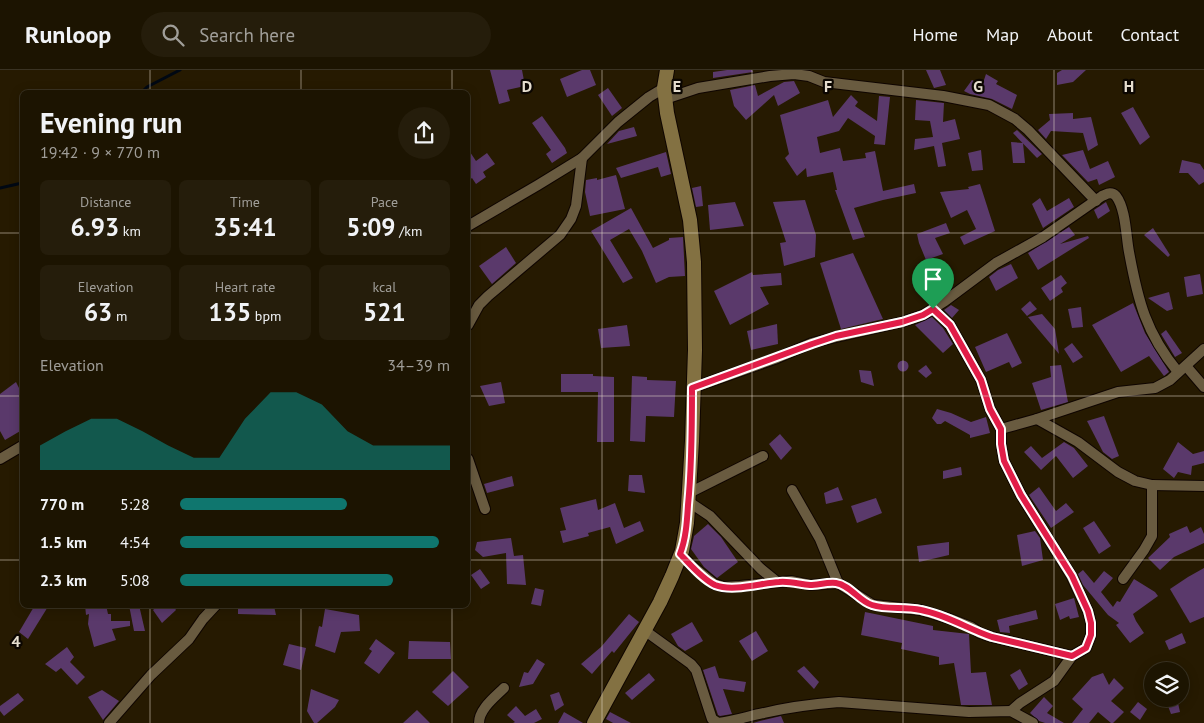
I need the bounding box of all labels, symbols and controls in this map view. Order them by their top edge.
search box [141,12,491,57]
text: Runloop [25,19,111,50]
icon: search [159,21,187,49]
text: Search here [199,23,295,47]
text: Home [912,23,958,46]
text: Map [986,23,1019,46]
text: About [1047,23,1093,46]
text: Contact [1121,23,1179,46]
text: D [522,76,532,96]
text: E [673,76,681,96]
text: F [824,76,832,96]
text: G [973,76,983,96]
text: H [1124,76,1134,96]
text: Evening run [40,104,182,141]
button: share [398,107,450,159]
text: 19:42 · 9 × 770 m [40,142,160,162]
text: Distance [80,193,131,211]
text: Time [230,193,260,211]
text: Pace [371,193,398,211]
text: 6.93 [70,211,119,243]
text: 35:41 [213,211,277,243]
text: 5:09 [346,211,396,243]
text: km [119,222,141,240]
text: /km [396,222,422,240]
pin [912,258,954,309]
icon: arrive [919,265,947,293]
text: Elevation [78,278,134,296]
text: Heart rate [215,278,275,296]
text: kcal [372,278,396,296]
text: 63 [84,296,112,328]
text: 135 [209,296,251,328]
text: 521 [363,296,406,328]
text: m [112,307,127,325]
text: bpm [251,307,281,325]
text: Elevation [40,355,104,375]
text: 34–39 m [387,355,450,375]
text: 770 m [40,494,84,514]
text: 5:28 [120,494,150,514]
text: 1.5 km [40,532,87,552]
text: 4:54 [120,532,150,552]
text: 2.3 km [40,570,87,590]
text: 5:08 [120,570,150,590]
text: 4 [11,631,21,651]
map controls [1144,662,1189,707]
button: layers [1144,662,1189,707]

